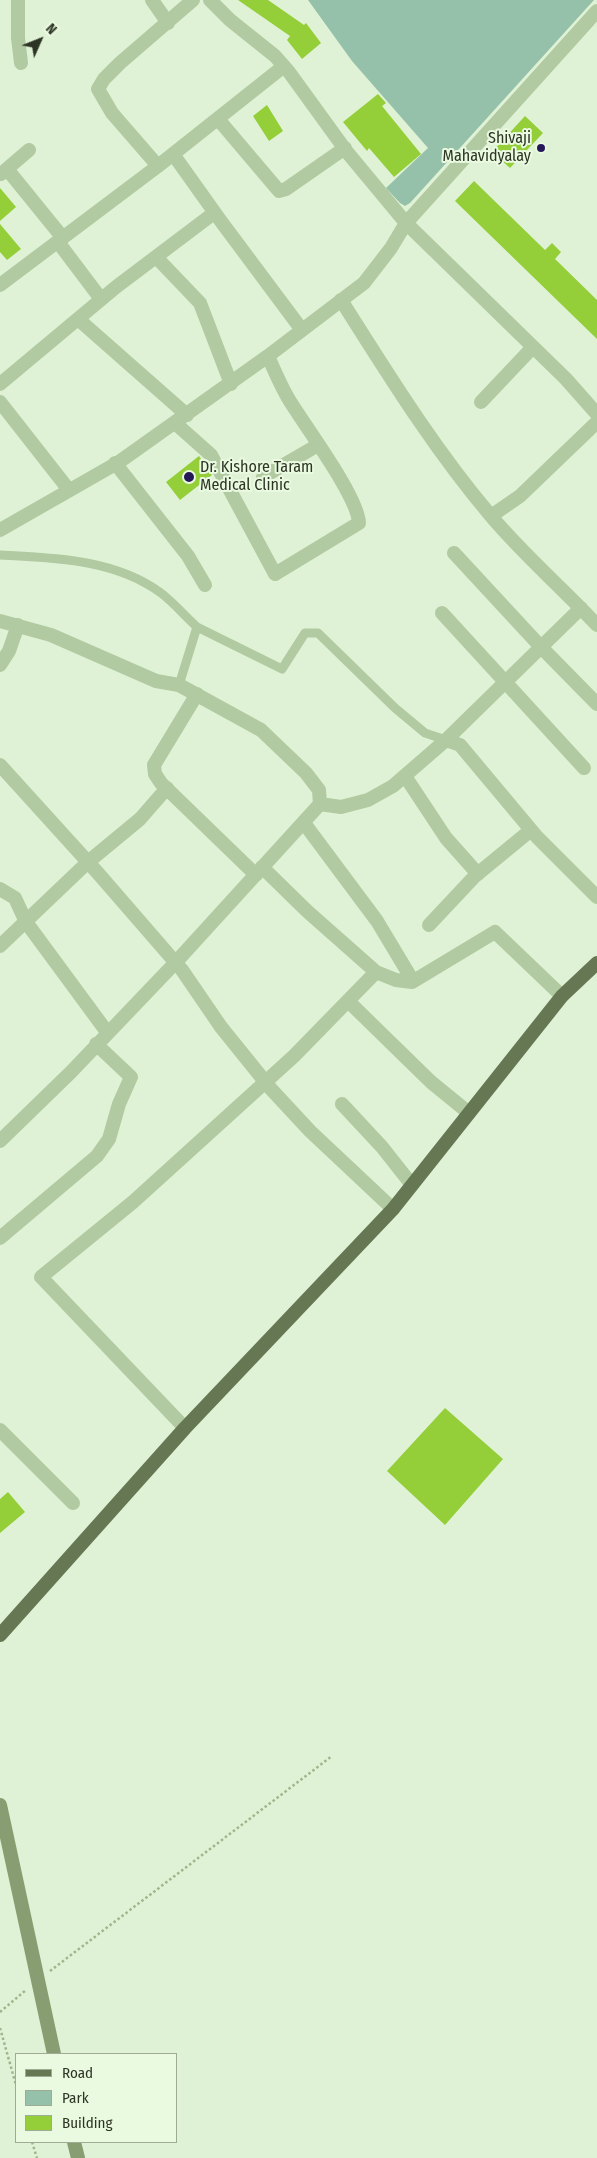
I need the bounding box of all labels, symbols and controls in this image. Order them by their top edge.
north arrow [15,15,65,65]
text: N [42,20,60,38]
place label: Shivaji Mahavidyalay [443,129,531,167]
marker: Shivaji Mahavidyalay [535,142,547,154]
place label: Dr. Kishore Taram Medical Clinic [200,458,313,496]
marker: Dr. Kishore Taram Medical Clinic [182,470,196,484]
legend [15,2053,178,2143]
text: Road [62,2064,93,2082]
text: Park [62,2089,89,2107]
text: Building [62,2114,113,2132]

